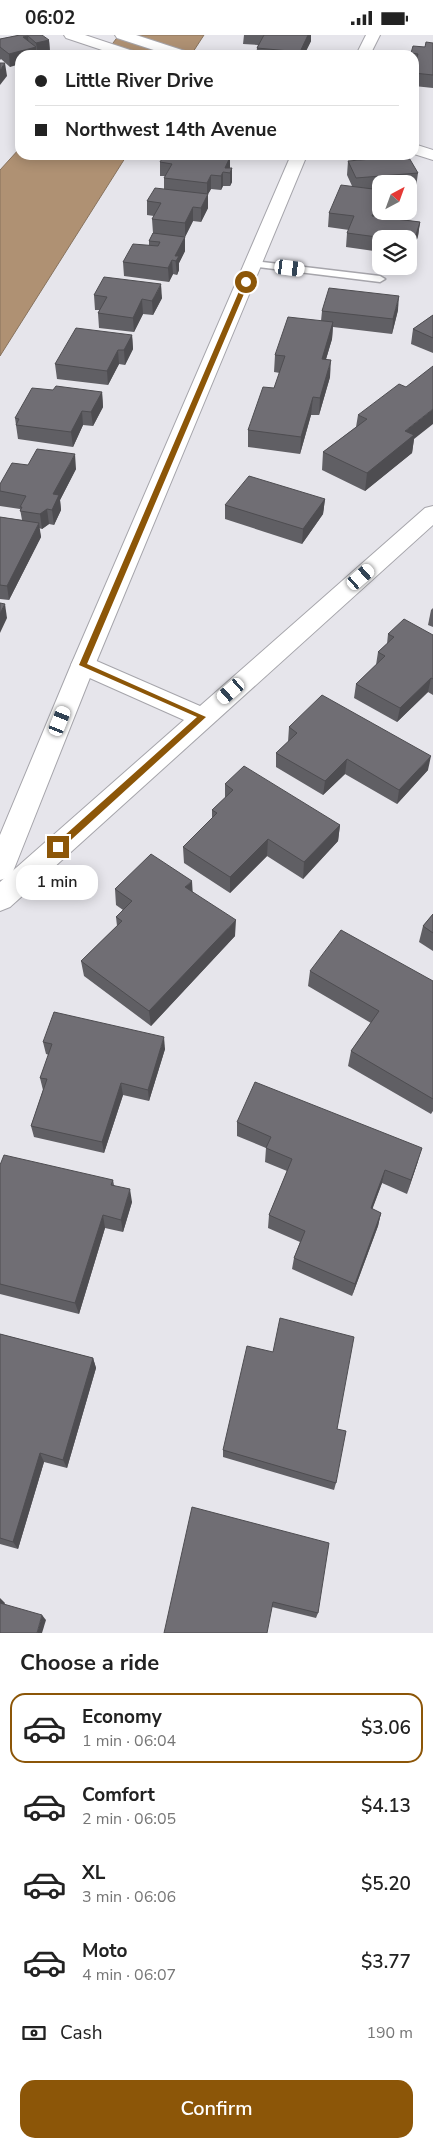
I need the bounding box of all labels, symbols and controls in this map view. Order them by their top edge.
text: 06:02 [25,5,75,31]
text: Little River Drive [65,68,213,94]
text: Northwest 14th Avenue [65,117,277,143]
north arrow [372,175,418,220]
map controls [372,175,417,275]
button: layers [372,230,417,275]
car [274,259,305,277]
route start [235,271,257,293]
car [344,561,377,593]
car [214,675,247,707]
car [47,704,72,738]
route end [47,836,69,858]
callout: 1 min [17,865,99,899]
text: 1 min [37,871,77,893]
text: Choose a ride [20,1648,159,1678]
text: Economy [82,1704,162,1730]
icon: car [22,1706,67,1751]
text: $3.06 [361,1715,411,1741]
text: 1 min · 06:04 [82,1730,176,1752]
text: Comfort [82,1782,155,1808]
icon: car [22,1784,67,1829]
text: $4.13 [361,1793,411,1819]
text: 2 min · 06:05 [82,1808,176,1830]
text: XL [82,1860,105,1886]
icon: car [22,1862,67,1907]
text: $5.20 [361,1871,411,1897]
text: 3 min · 06:06 [82,1886,176,1908]
text: Moto [82,1938,128,1964]
icon: car [22,1940,67,1985]
text: $3.77 [361,1949,411,1975]
text: 4 min · 06:07 [82,1964,176,1986]
icon: cash [20,2019,48,2047]
text: Cash [60,2020,102,2046]
text: 190 m [366,2022,413,2044]
button: Confirm [20,2080,413,2138]

